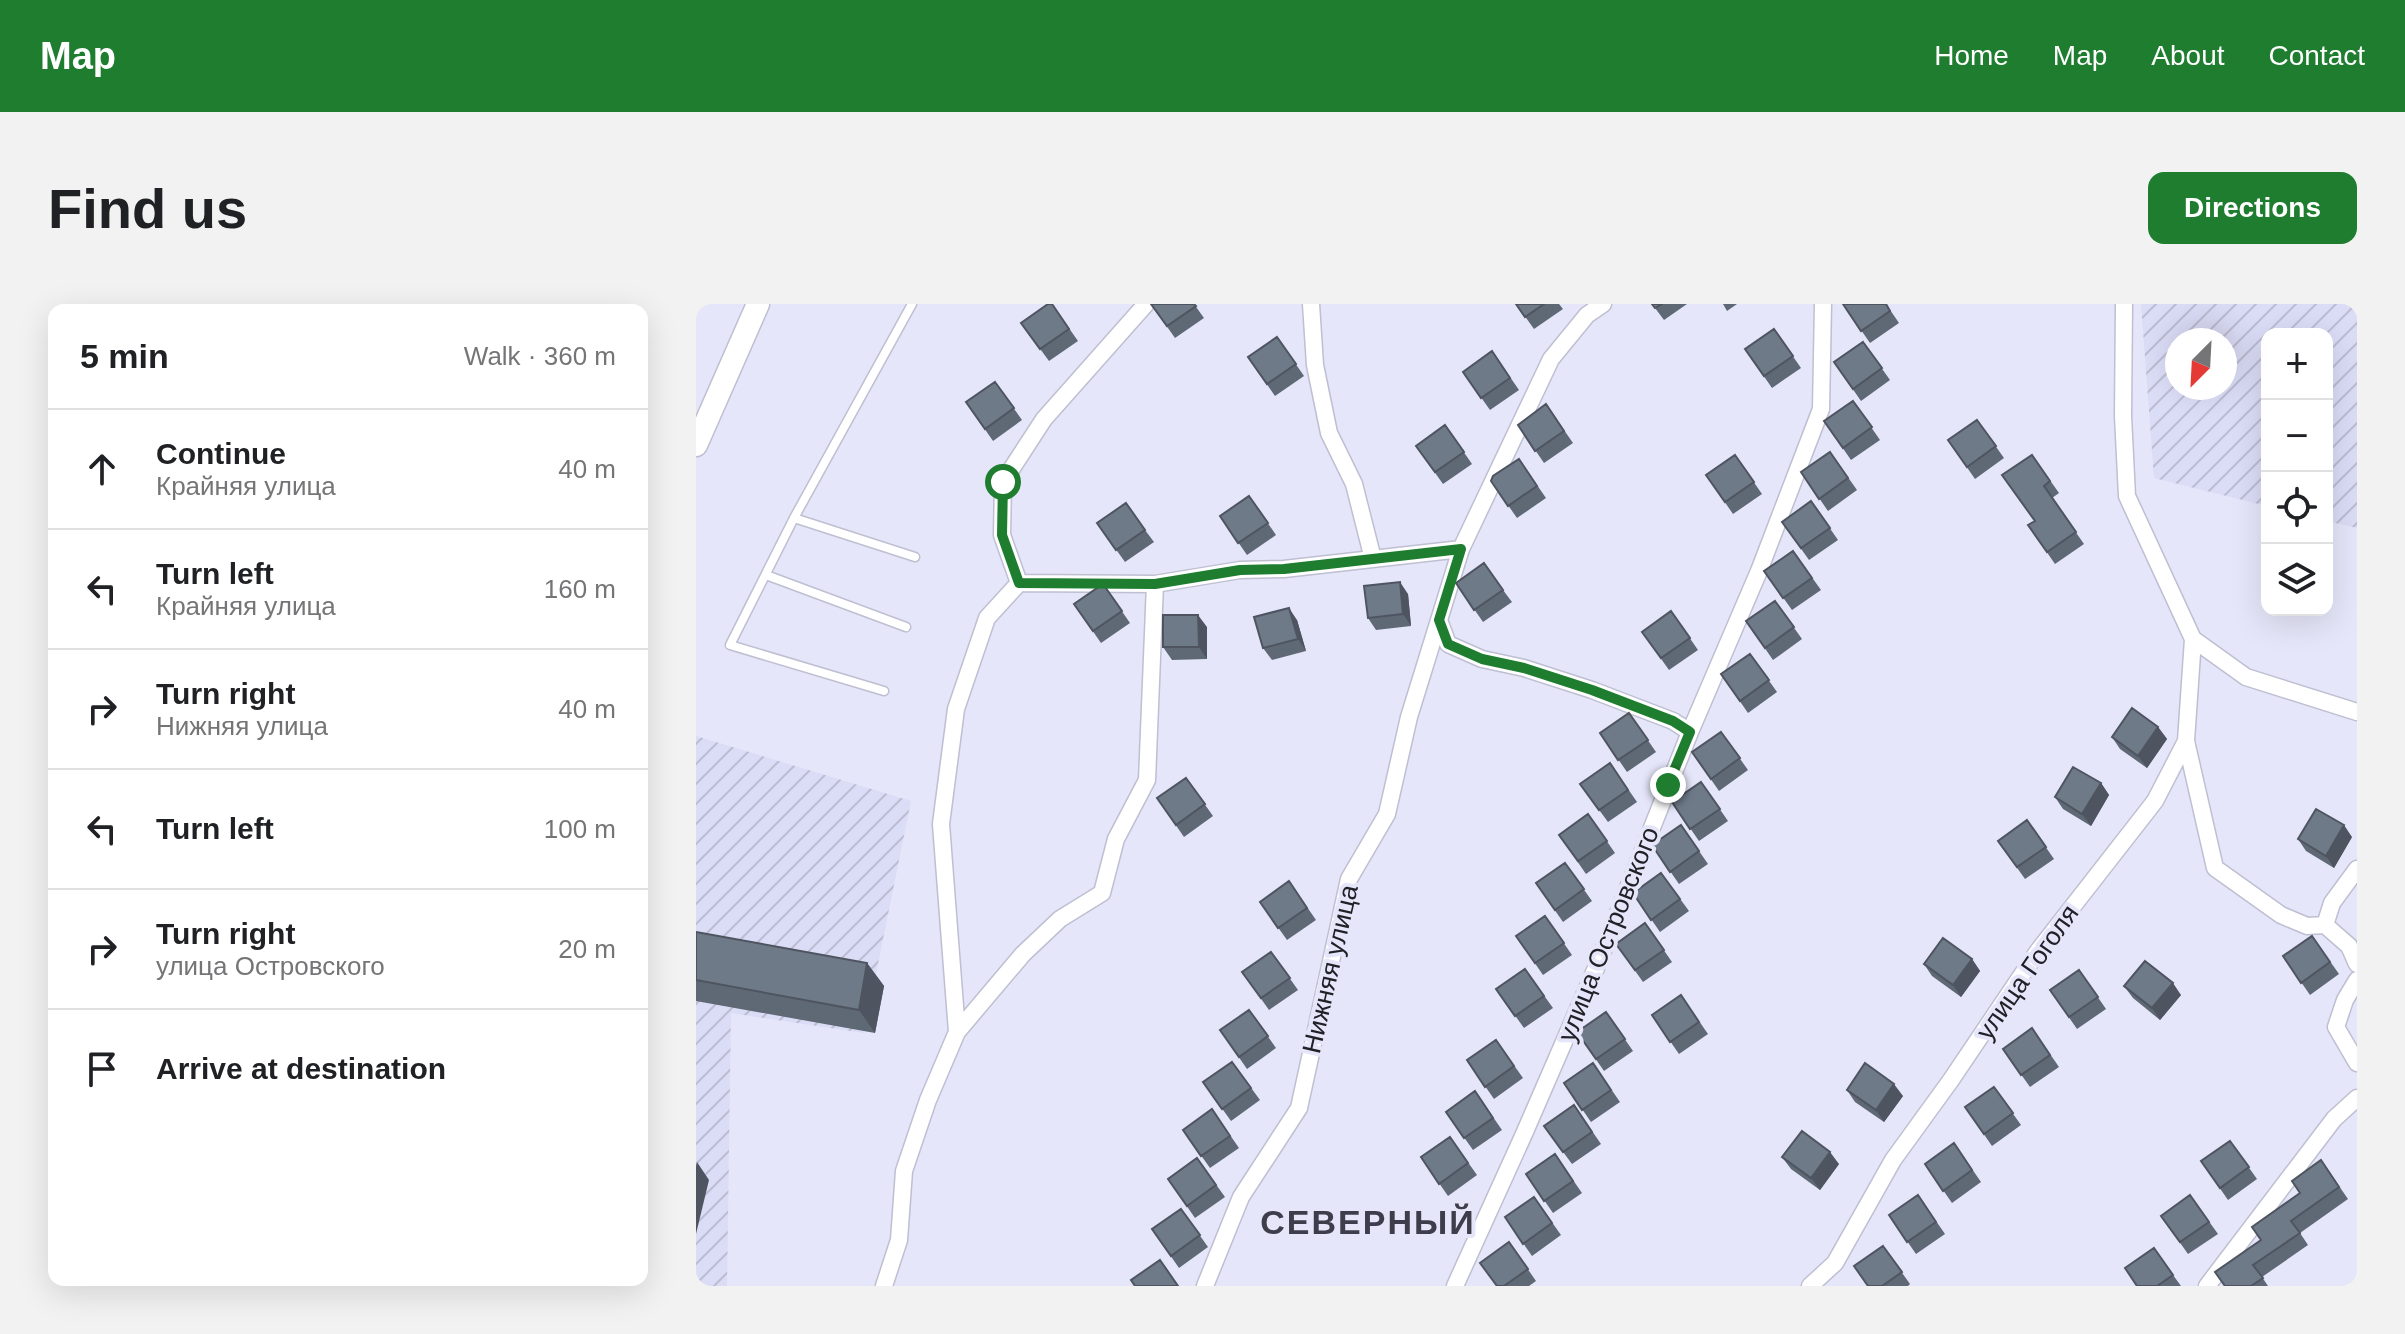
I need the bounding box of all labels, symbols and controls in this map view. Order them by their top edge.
text: Map [40,35,116,77]
text: Home [1934,40,2009,71]
text: Map [2053,40,2107,71]
text: About [2151,40,2225,71]
text: Contact [2269,40,2365,71]
button: Directions [2148,172,2357,244]
text: Find us [48,177,247,240]
north arrow [2165,328,2237,400]
map controls [2261,328,2333,616]
button: + [2261,328,2333,400]
text: 5 min [80,337,169,375]
text: Walk · 360 m [464,341,616,371]
button: − [2261,400,2333,472]
text: Continue [156,437,286,470]
icon: ahead [80,447,124,491]
text: 40 m [558,454,616,484]
route start [985,464,1021,500]
text: Крайняя улица [156,471,336,501]
button: locate [2261,472,2333,544]
button: layers [2261,544,2333,616]
text: Turn left [156,557,274,590]
icon: left [80,567,124,611]
text: 160 m [544,574,616,604]
text: Крайняя улица [156,591,336,621]
text: Turn right [156,677,295,710]
icon: right [80,687,124,731]
text: 40 m [558,694,616,724]
text: Нижняя улица [156,711,328,741]
route end [1650,767,1686,803]
icon: left [80,807,124,851]
text: Turn left [156,812,274,845]
text: 100 m [544,814,616,844]
street label: улица Островского [1551,822,1665,1046]
street label: Нижняя улица [1296,881,1364,1056]
street label: улица Гоголя [1970,899,2084,1045]
text: Turn right [156,917,295,950]
icon: right [80,927,124,971]
text: 20 m [558,934,616,964]
text: улица Островского [156,951,385,981]
icon: arrive [80,1047,124,1091]
text: Arrive at destination [156,1052,446,1085]
district label: СЕВЕРНЫЙ [1260,1203,1476,1241]

